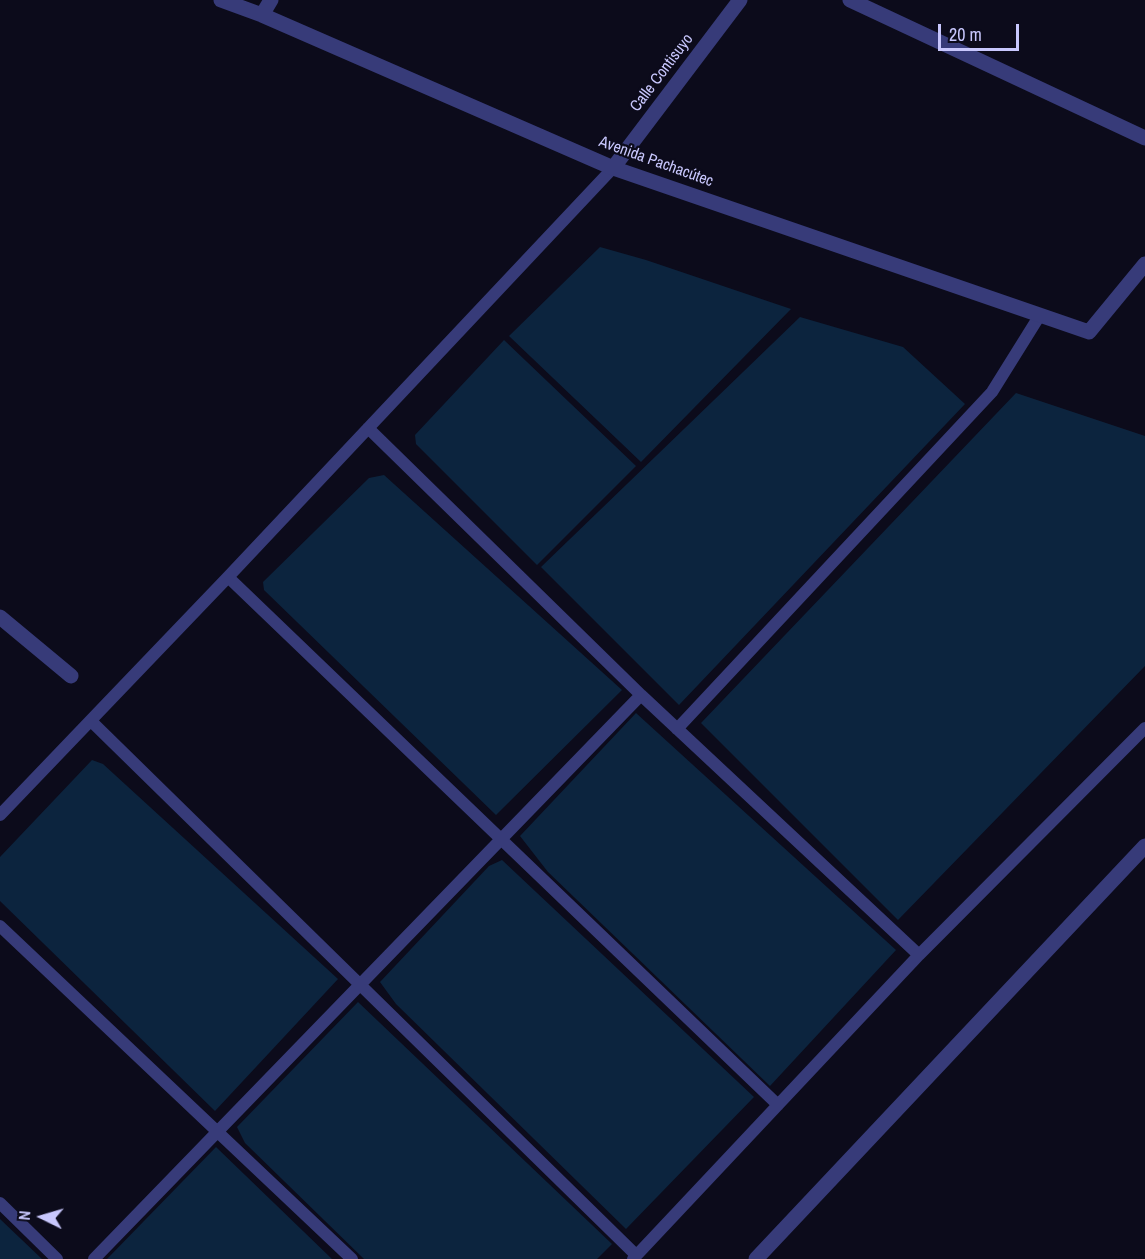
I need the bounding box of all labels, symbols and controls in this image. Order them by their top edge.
scale bar [941,12,1022,50]
text: 20 m [949,22,982,47]
street label: Calle Contisuyo [626,30,698,116]
street label: Avenida Pachacútec [596,132,716,192]
north arrow [12,1187,72,1247]
text: N [13,1210,35,1221]

